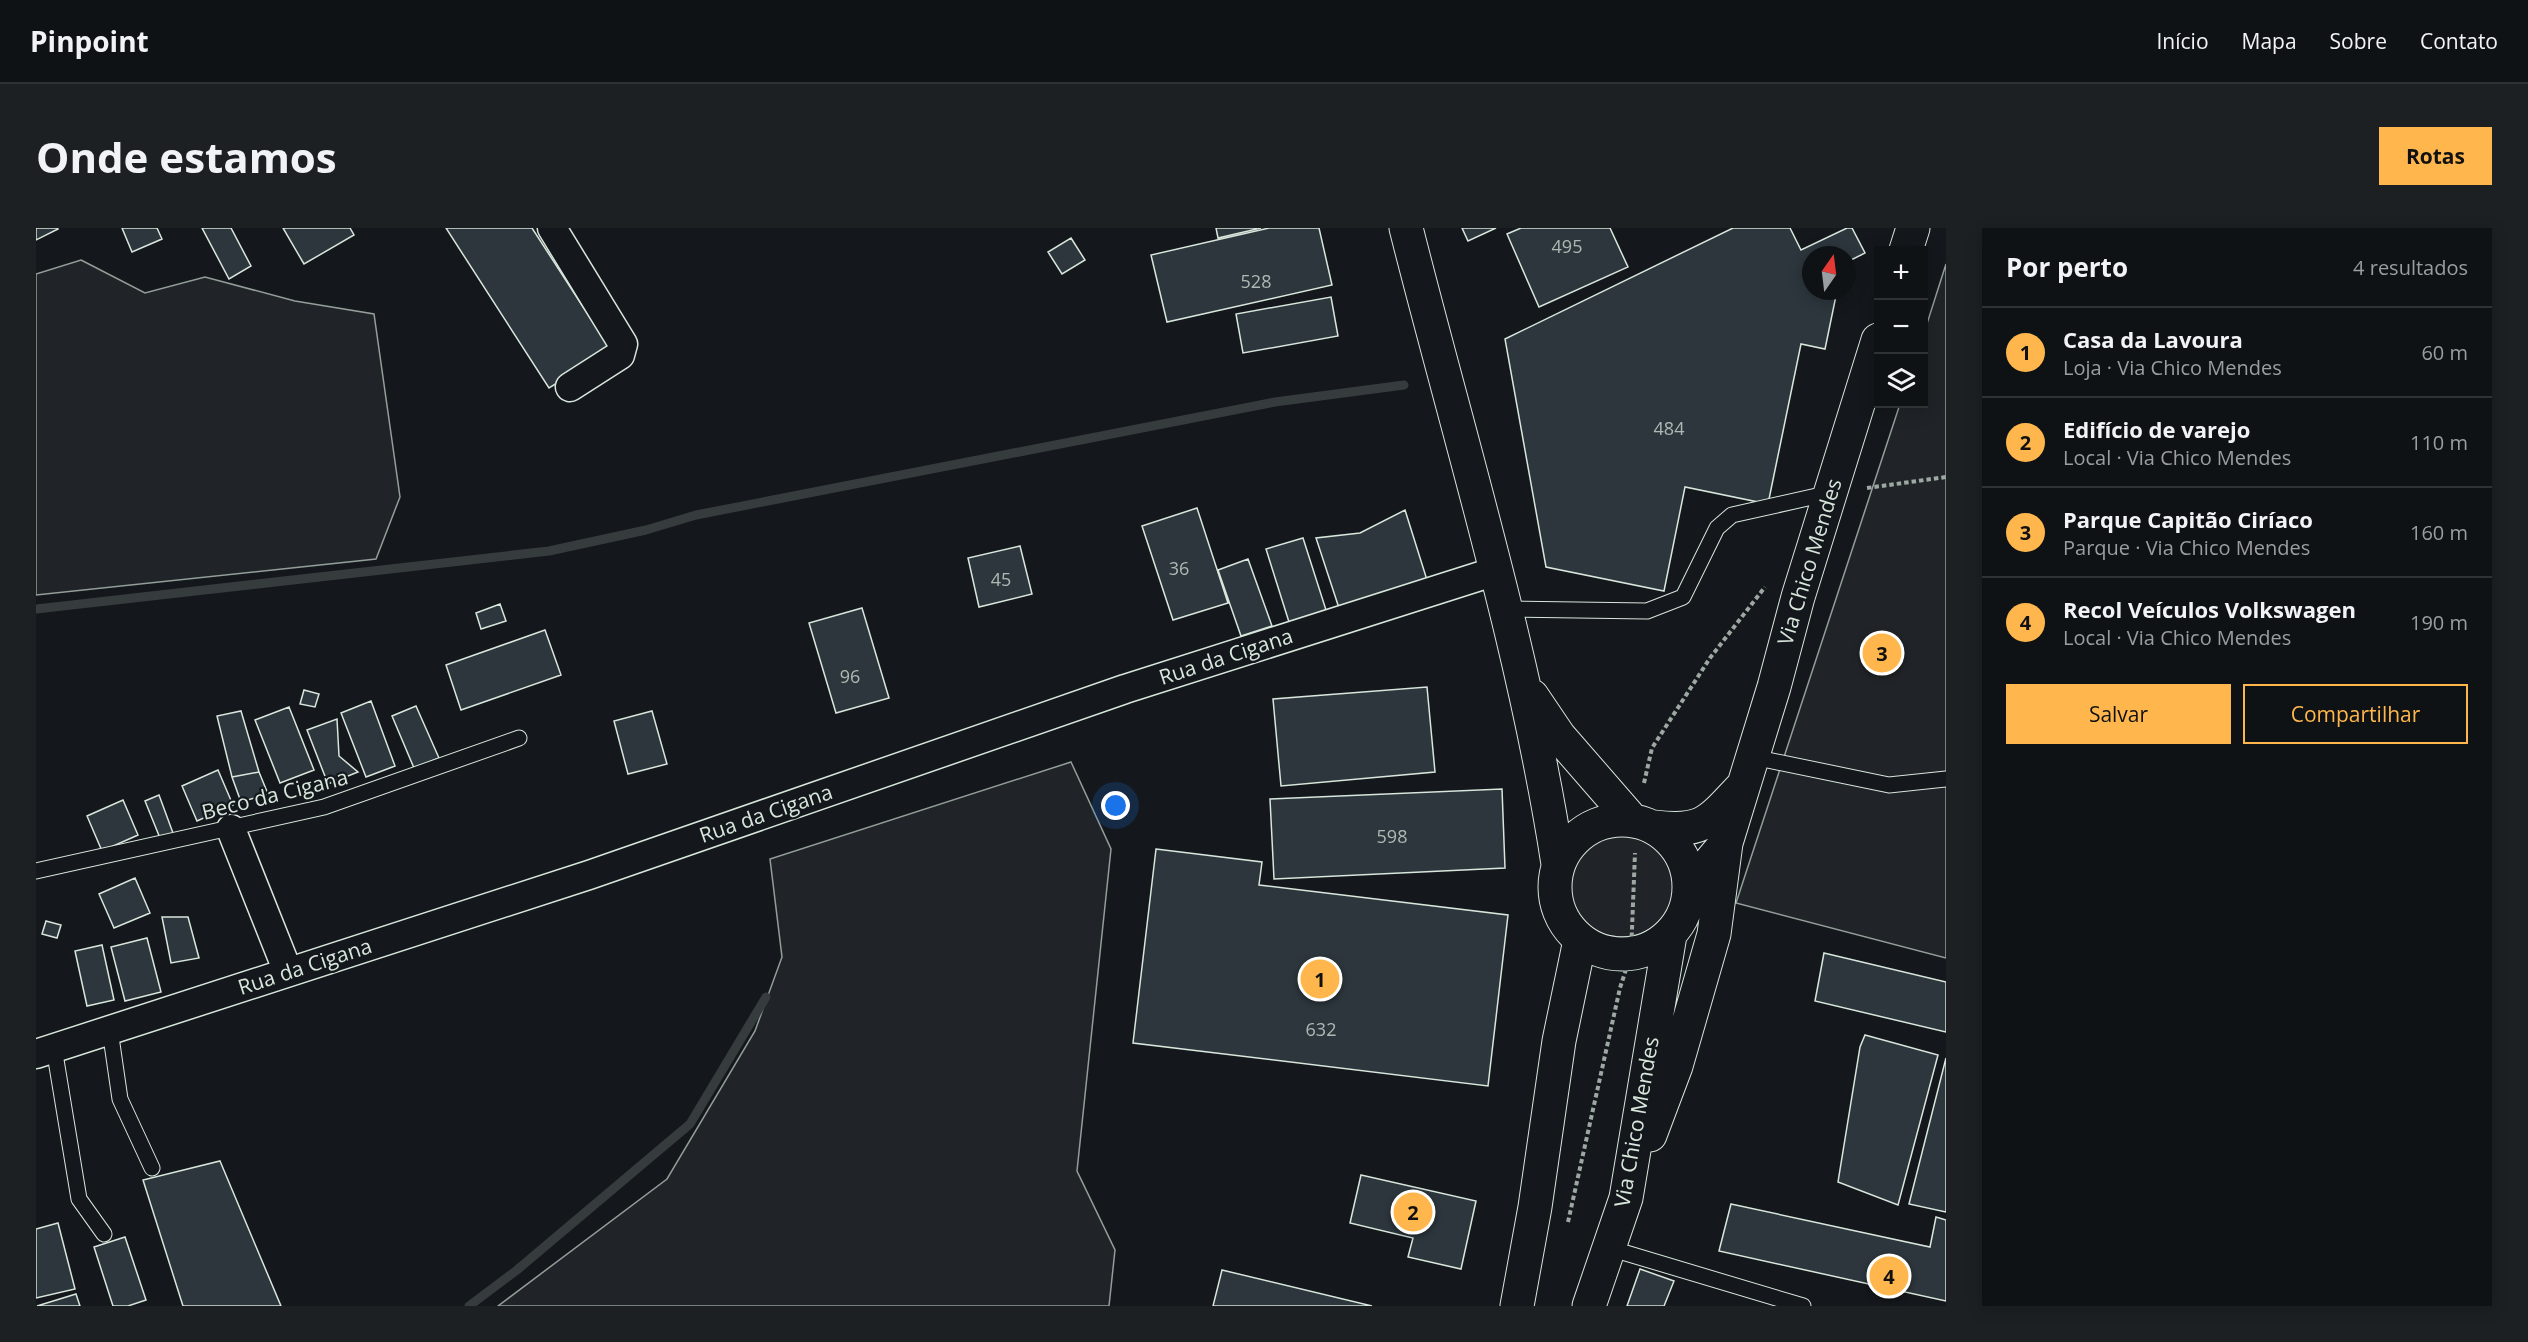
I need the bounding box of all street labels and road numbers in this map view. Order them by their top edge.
street label: Via Chico Mendes [1770,475,1848,648]
street label: Rua da Cigana [1155,621,1296,691]
street label: Beco da Cigana [199,762,351,826]
street label: Rua da Cigana [695,777,836,849]
street label: Rua da Cigana [234,931,375,1001]
street label: Via Chico Mendes [1607,1034,1665,1209]

